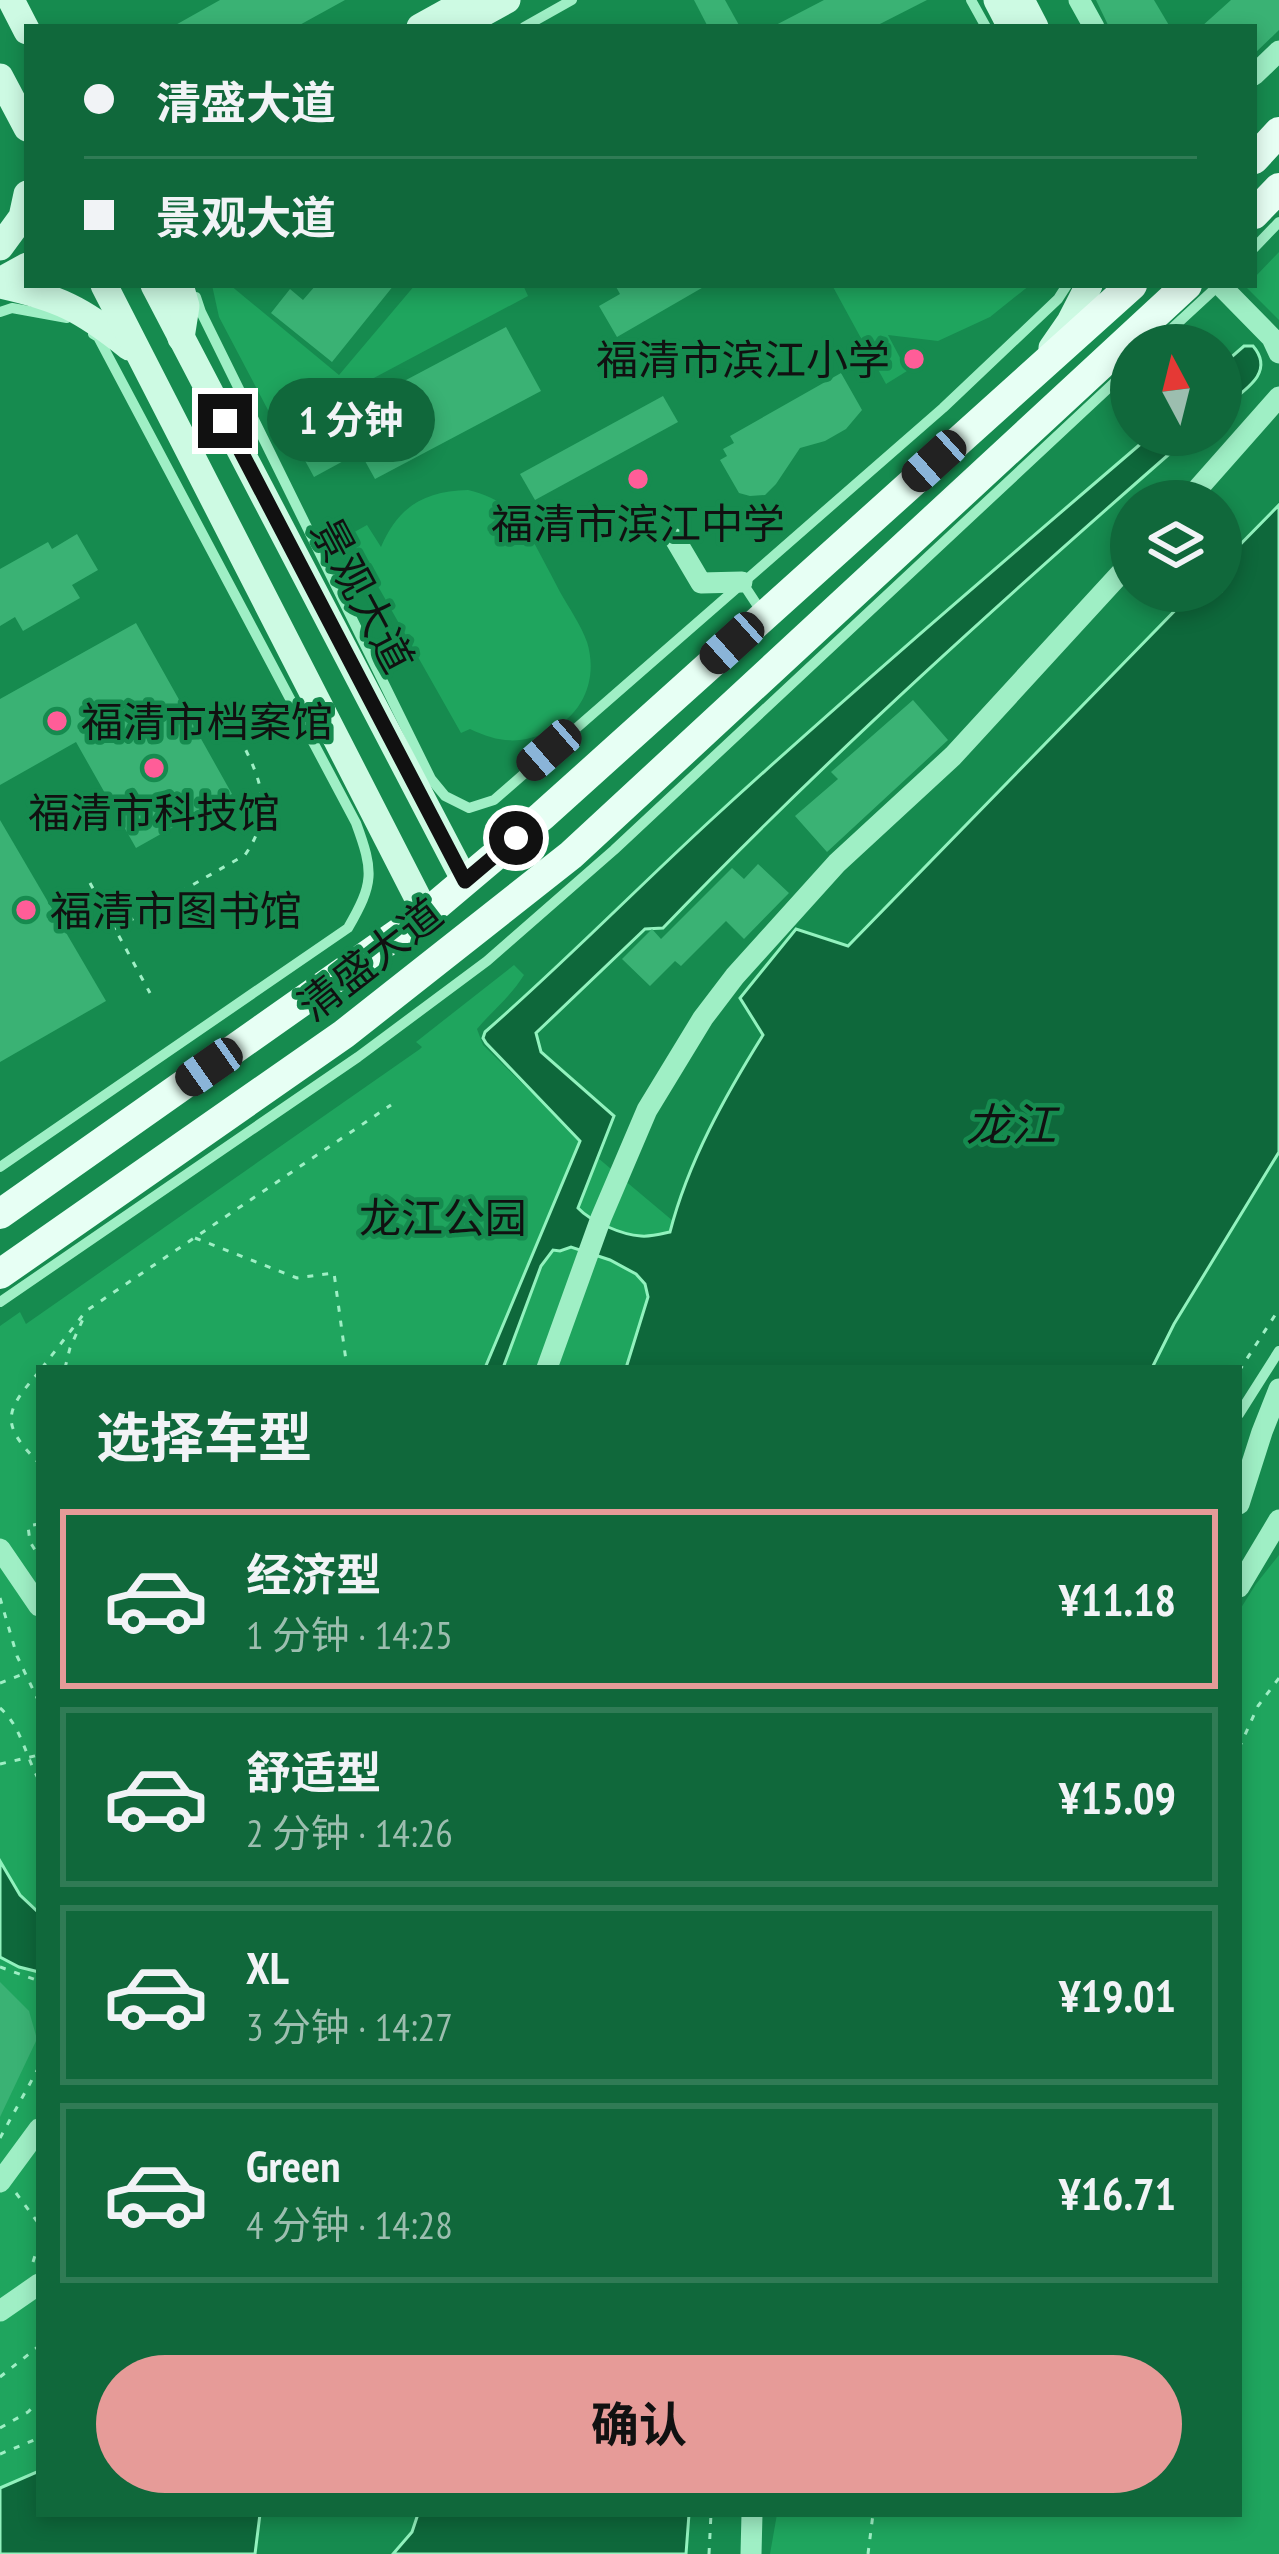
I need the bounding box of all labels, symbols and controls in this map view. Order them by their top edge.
text: 清盛大道 [156,73,336,131]
text: 景观大道 [156,188,336,246]
north arrow [1110,324,1242,456]
map controls [1110,324,1242,612]
place label: 福清市滨江小学 [596,332,890,387]
marker: 福清市滨江小学 [901,346,927,372]
callout: 1 分钟 [267,379,435,463]
route end [198,394,252,448]
text: 1 分钟 [299,394,403,445]
car [895,424,973,498]
marker: 福清市滨江中学 [625,466,651,492]
button: layers [1110,480,1242,612]
place label: 福清市滨江中学 [491,496,785,551]
street label: 景观大道 [299,508,427,682]
car [693,606,771,680]
place label: 福清市档案馆 [81,694,333,749]
marker: 福清市档案馆 [44,708,70,734]
car [510,713,588,787]
marker: 福清市科技馆 [141,755,167,781]
place label: 福清市科技馆 [28,785,280,840]
route start [489,811,543,865]
place label: 福清市图书馆 [50,883,302,938]
street label: 清盛大道 [287,886,453,1032]
marker: 福清市图书馆 [13,897,39,923]
car [169,1032,249,1102]
water label: 龙江 [966,1095,1061,1153]
park label: 龙江公园 [359,1190,527,1245]
text: 选择车型 [96,1402,312,1472]
icon: car [102,1545,210,1653]
text: 经济型 [246,1545,381,1603]
text: ¥11.18 [1059,1570,1176,1628]
text: 1 分钟 · 14:25 [246,1609,453,1660]
icon: car [102,1743,210,1851]
text: 舒适型 [246,1743,381,1801]
text: ¥15.09 [1059,1768,1176,1826]
text: 2 分钟 · 14:26 [246,1807,453,1858]
text: XL [246,1938,289,1996]
icon: car [102,1941,210,2049]
text: ¥19.01 [1059,1966,1176,2024]
text: 3 分钟 · 14:27 [246,2001,453,2052]
text: Green [246,2136,341,2194]
icon: car [102,2139,210,2247]
text: ¥16.71 [1059,2164,1176,2222]
text: 4 分钟 · 14:28 [246,2199,453,2250]
button: 确认 [96,2355,1182,2493]

